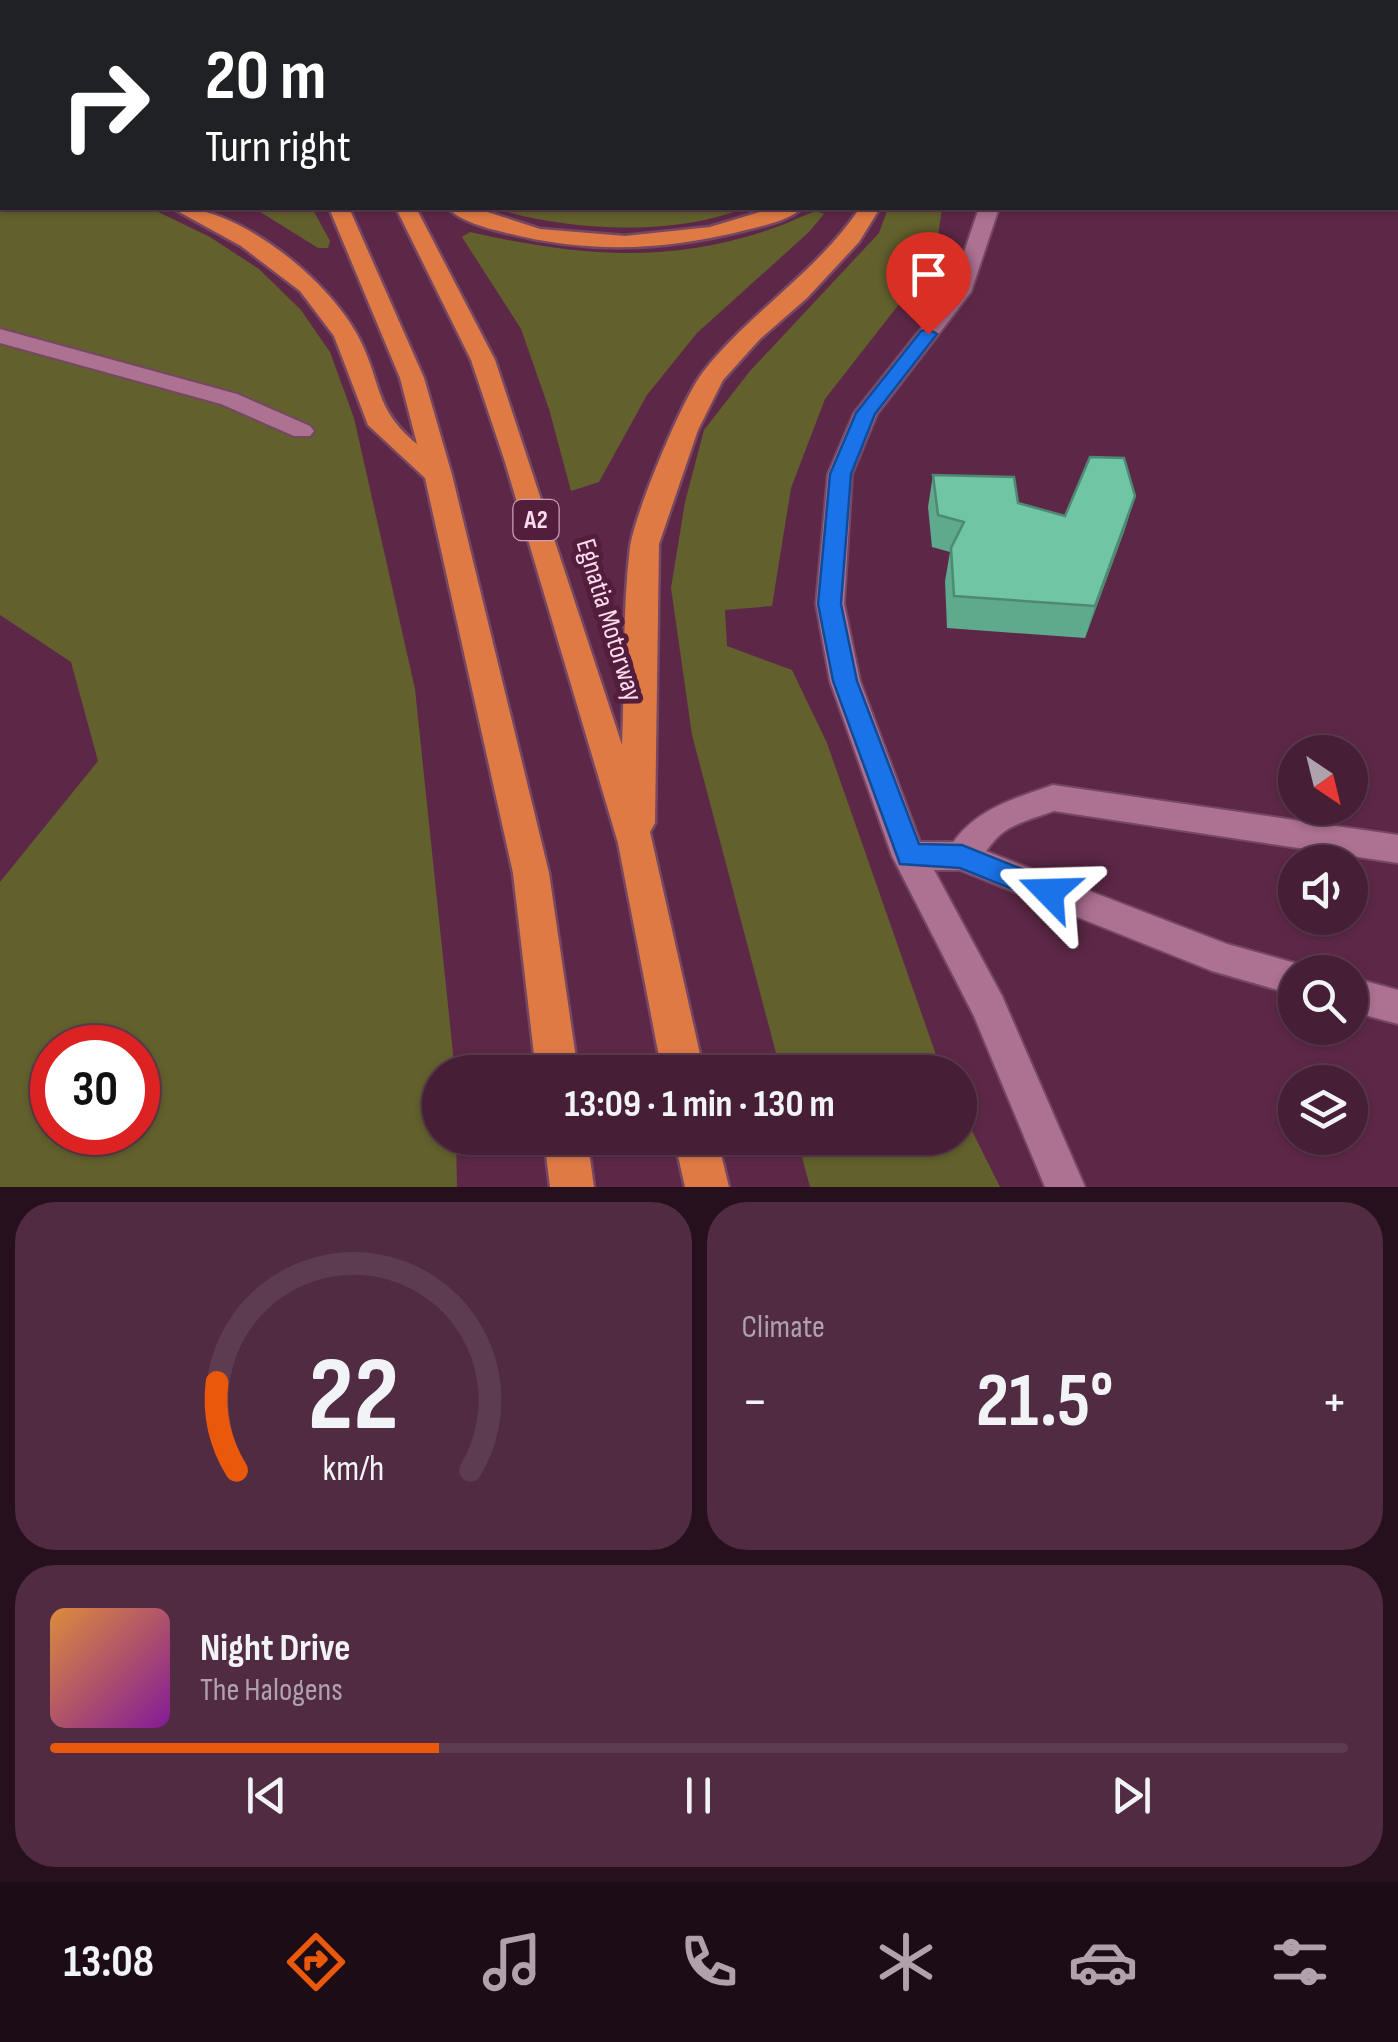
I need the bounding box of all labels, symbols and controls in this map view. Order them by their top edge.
text: 20 m [205,35,326,119]
icon: right [40,40,170,170]
text: Turn right [205,120,351,175]
pin [886,232,971,335]
icon: arrive [901,247,956,302]
road number: Α2 [514,500,558,540]
street label: Egnatia Motorway [569,535,649,705]
north arrow [1278,735,1368,825]
map controls [1278,735,1368,1155]
position arrow [997,840,1101,944]
button: sound [1278,845,1368,935]
button: search [1278,955,1368,1045]
speed limit sign: 30 [30,1025,160,1155]
button: layers [1278,1065,1368,1155]
text: 13:09 · 1 min · 130 m [564,1082,835,1127]
text: Climate [742,1308,825,1347]
text: 22 [308,1334,399,1459]
text: 21.5° [976,1357,1114,1448]
text: − [742,1369,768,1436]
text: + [1321,1369,1348,1436]
text: km/h [322,1448,384,1491]
text: Night Drive [200,1626,351,1671]
text: The Halogens [200,1671,343,1710]
icon: previous [239,1768,294,1823]
icon: pause [671,1768,726,1823]
icon: next [1104,1768,1159,1823]
icon: directions [281,1927,351,1997]
icon: music [477,1927,547,1997]
icon: phone [674,1927,744,1997]
icon: climate [871,1927,941,1997]
icon: car [1068,1927,1138,1997]
icon: filters [1265,1927,1335,1997]
text: 13:08 [63,1935,154,1990]

